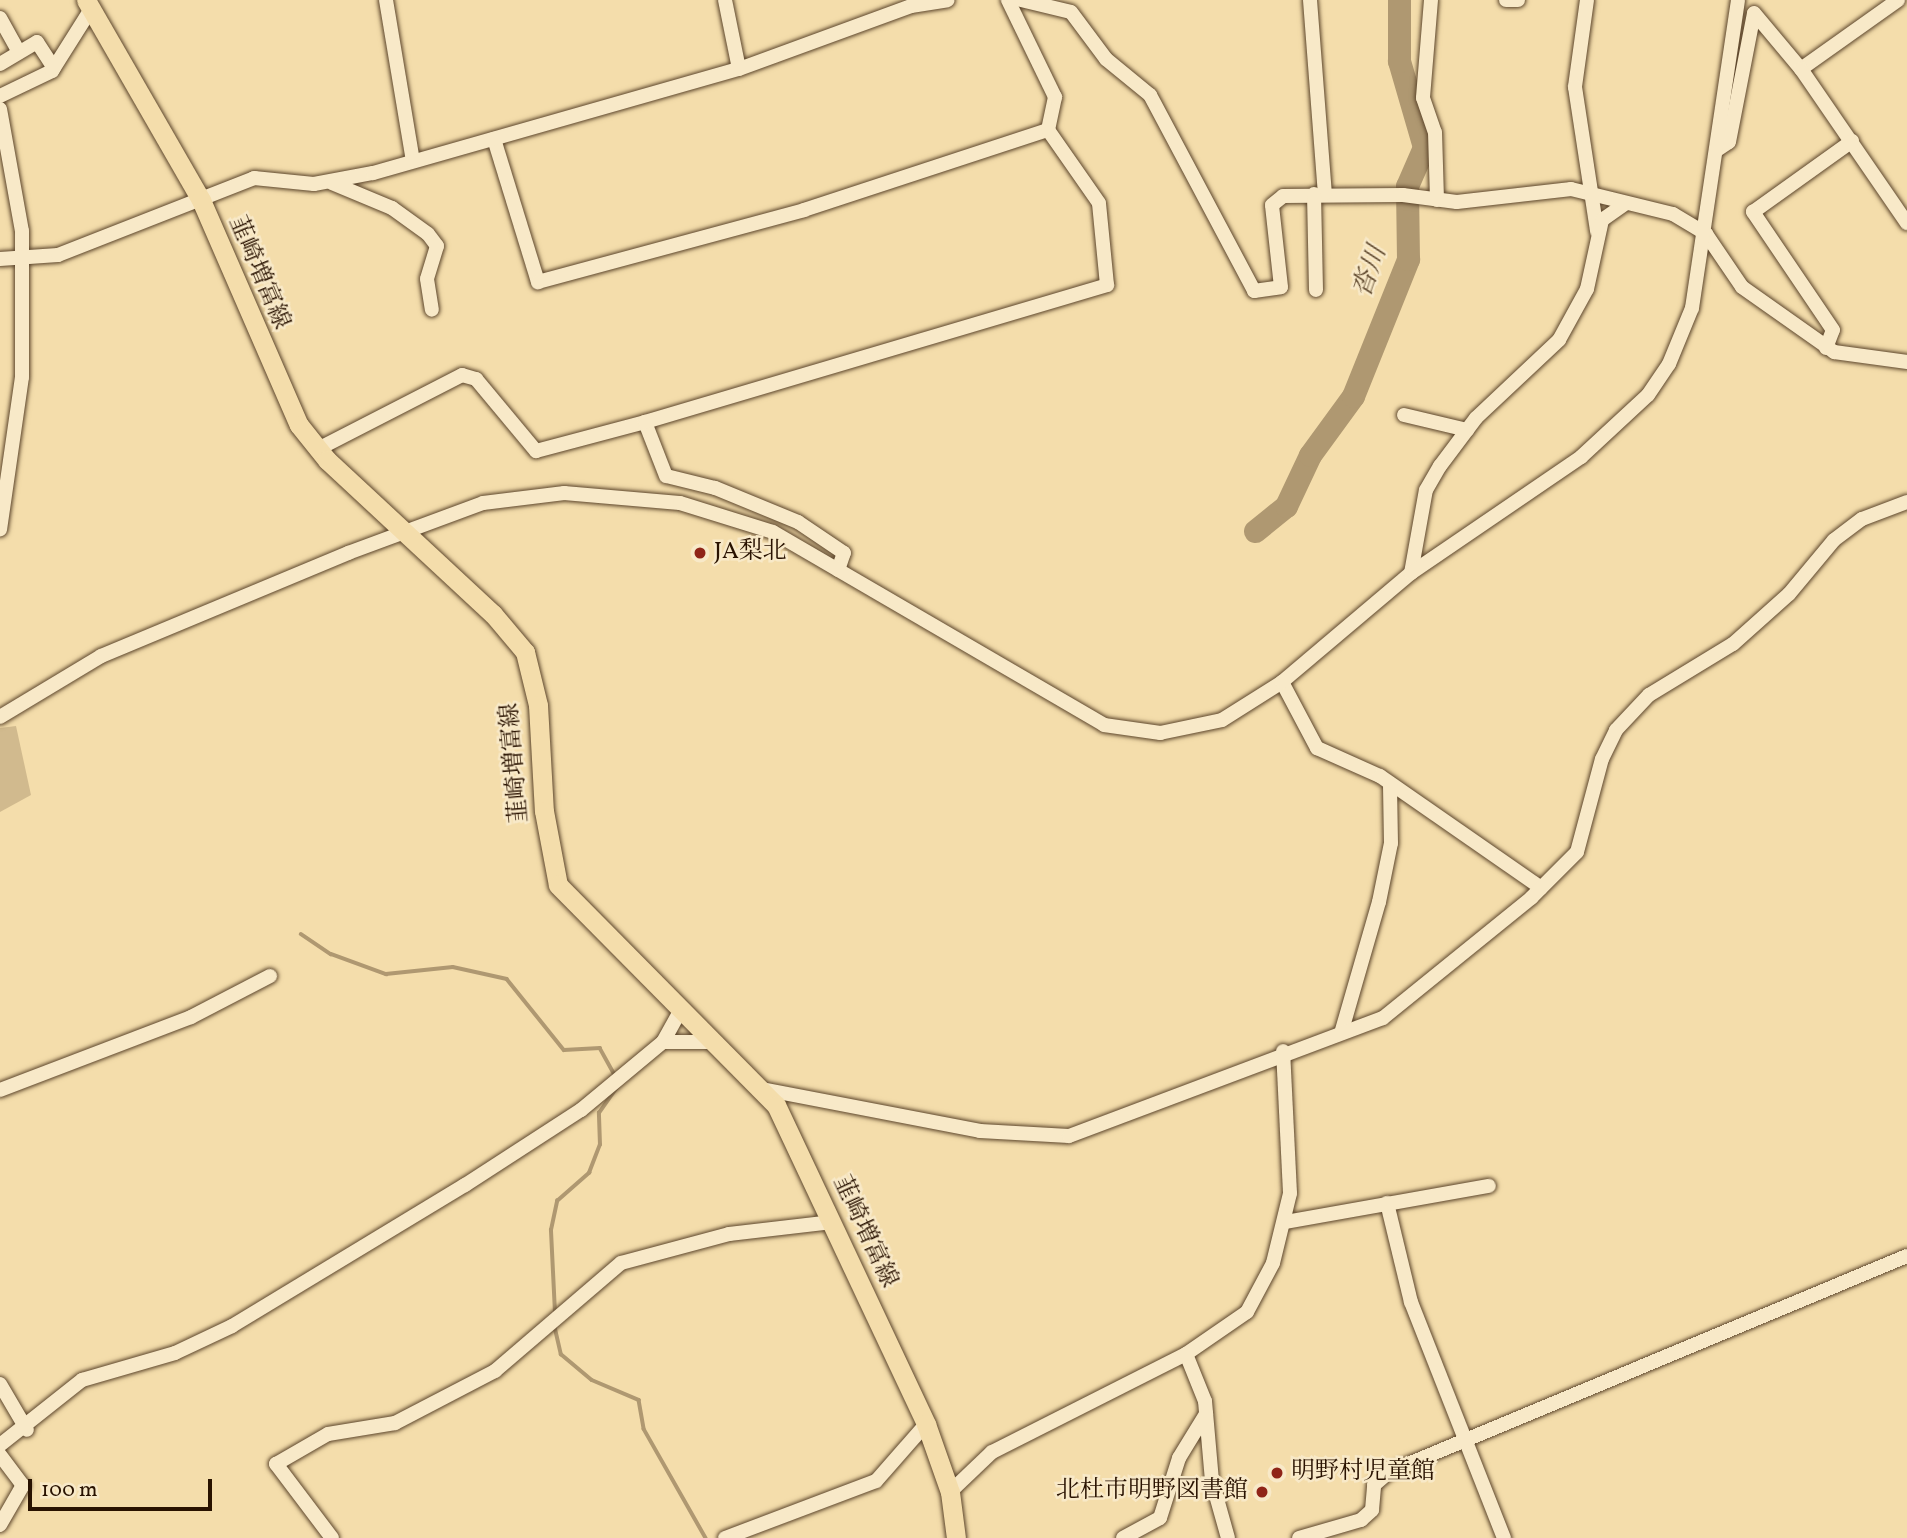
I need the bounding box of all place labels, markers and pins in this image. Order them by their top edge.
place label: JA梨北 [714,539,787,567]
marker: JA梨北 [692,545,708,561]
place label: 明野村児童館 [1291,1459,1435,1487]
marker: 明野村児童館 [1269,1465,1285,1481]
place label: 北杜市明野図書館 [1056,1478,1248,1506]
marker: 北杜市明野図書館 [1254,1484,1270,1500]

